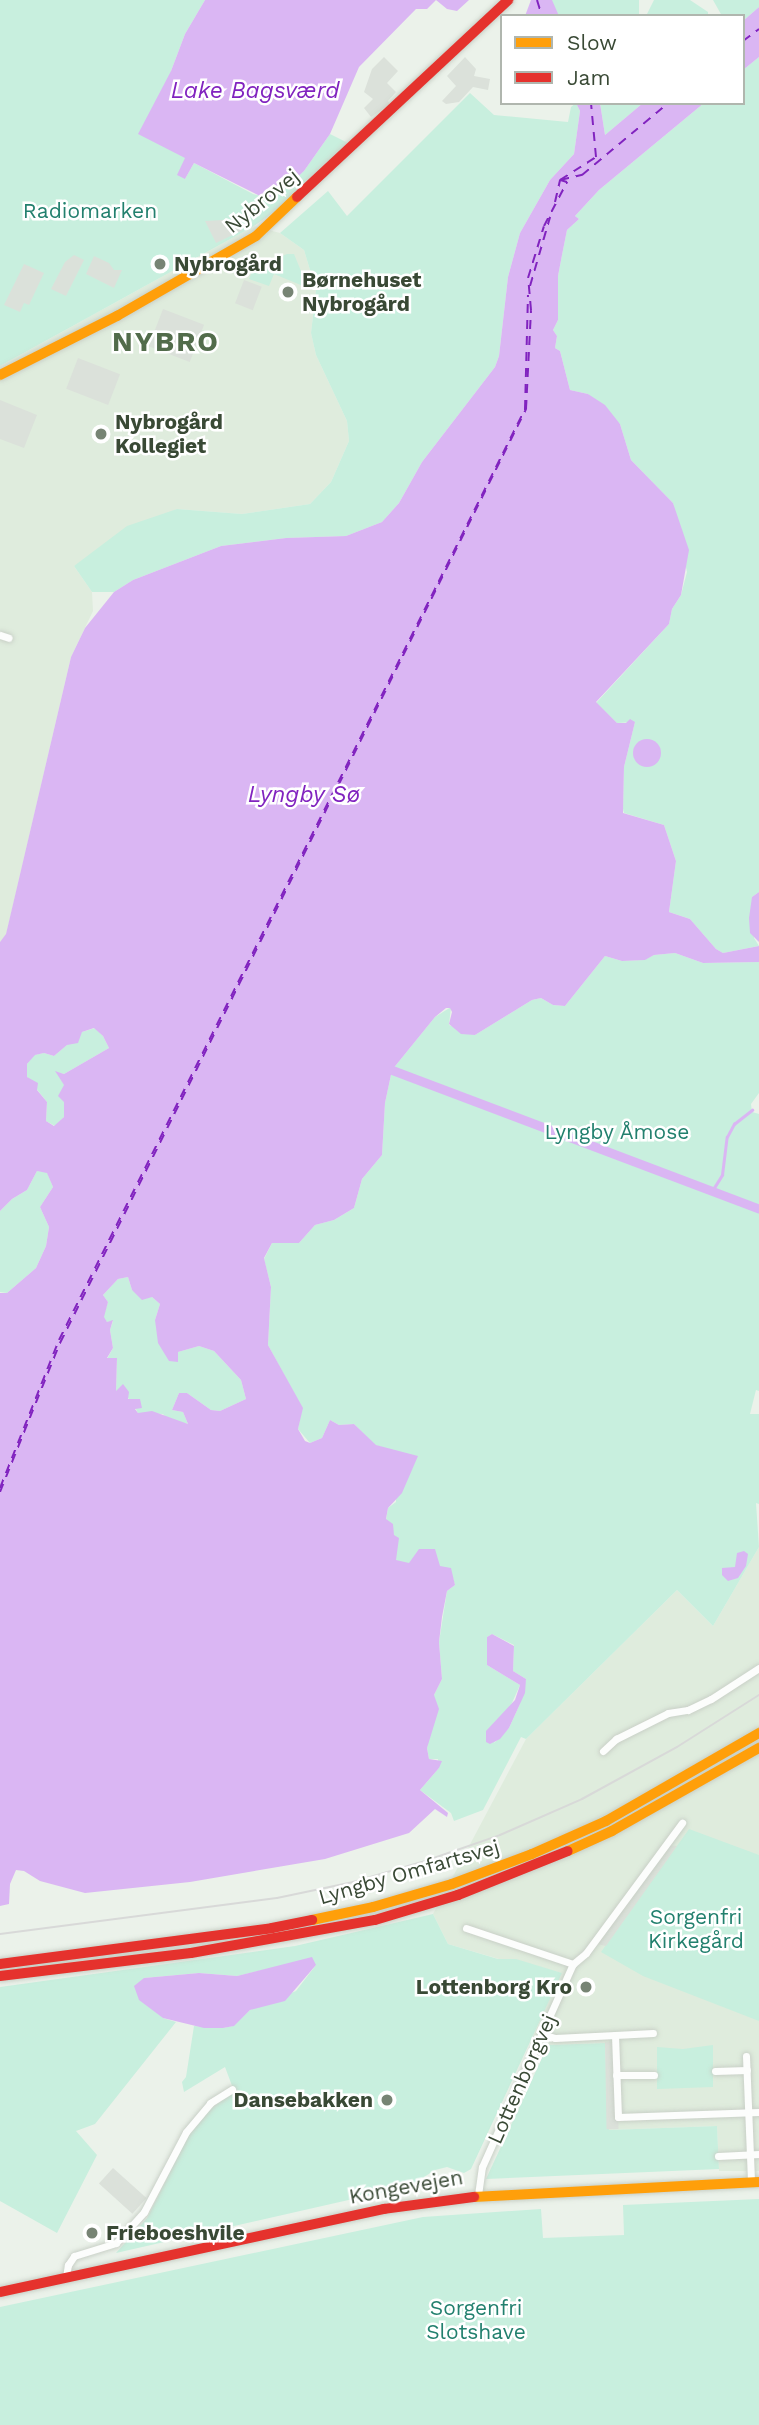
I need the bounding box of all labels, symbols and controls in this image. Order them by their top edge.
legend [500,14,745,105]
text: Slow [567,30,617,55]
text: Jam [567,65,610,90]
water label: Lake Bagsværd [171,77,339,105]
street label: Nybrovej [220,163,304,239]
park label: Radiomarken [23,198,157,224]
place label: Nybrogård [174,251,282,277]
marker: Nybrogård [152,256,168,272]
place label: Børnehuset Nybrogård [302,267,422,317]
marker: Børnehuset Nybrogård [280,284,296,300]
district label: NYBRO [113,325,219,359]
place label: Nybrogård Kollegiet [115,409,223,459]
marker: Nybrogård Kollegiet [93,426,109,442]
water label: Lyngby Sø [248,781,360,809]
park label: Lyngby Åmose [544,1119,690,1145]
street label: Lyngby Omfartsvej [315,1834,503,1910]
park label: Sorgenfri Kirkegård [648,1904,744,1954]
place label: Lottenborg Kro [416,1974,572,2000]
marker: Lottenborg Kro [578,1979,594,1995]
street label: Lottenborgvej [482,2010,562,2148]
place label: Dansebakken [234,2087,373,2113]
marker: Dansebakken [379,2092,395,2108]
street label: Kongevejen [347,2165,465,2209]
place label: Frieboeshvile [106,2220,245,2246]
marker: Frieboeshvile [84,2225,100,2241]
park label: Sorgenfri Slotshave [426,2295,526,2345]

